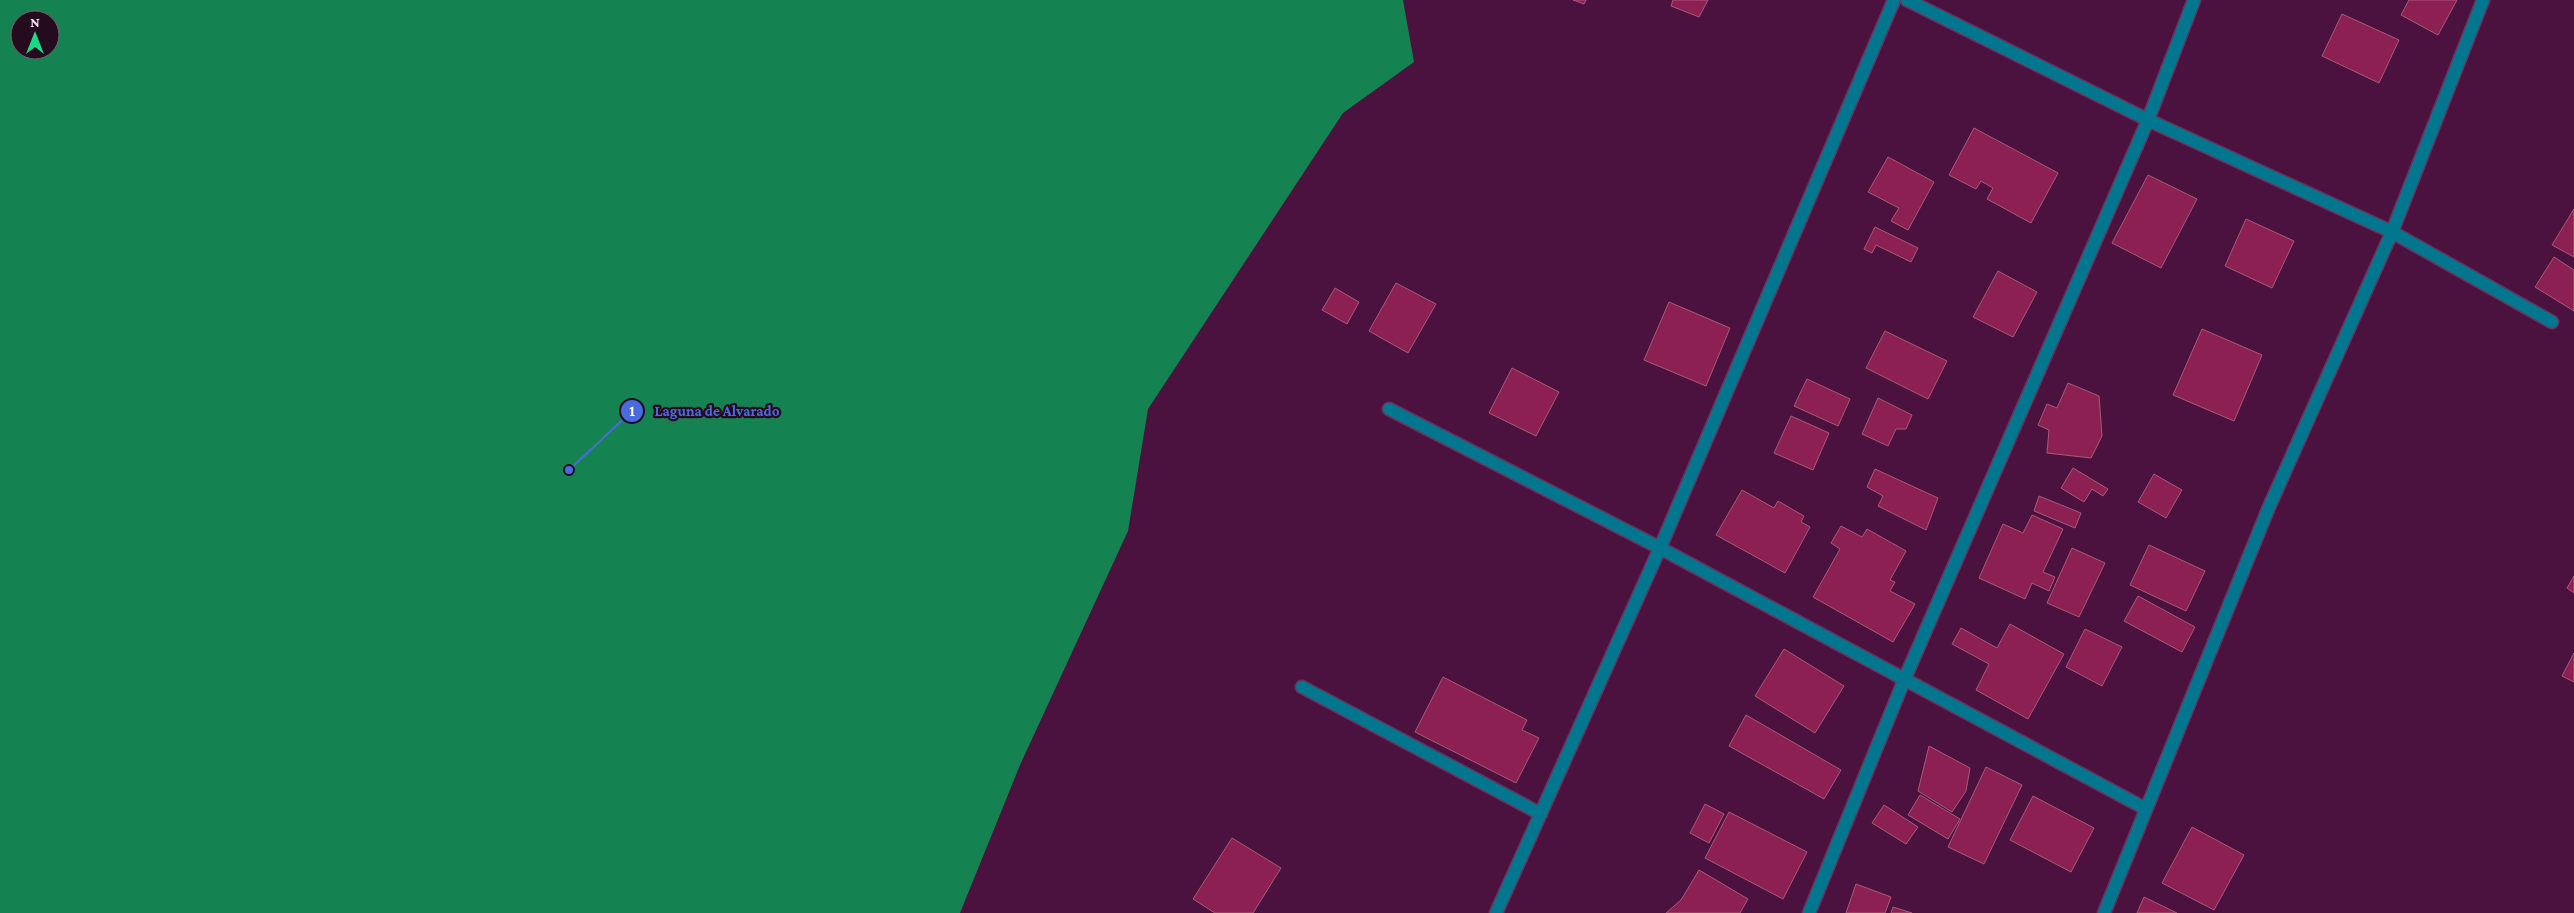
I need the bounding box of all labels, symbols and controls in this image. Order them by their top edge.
north arrow [10,10,60,60]
text: N [30,14,40,30]
callout: Laguna de Alvarado [620,396,790,426]
text: 1 [629,403,635,419]
text: Laguna de Alvarado [654,403,780,419]

